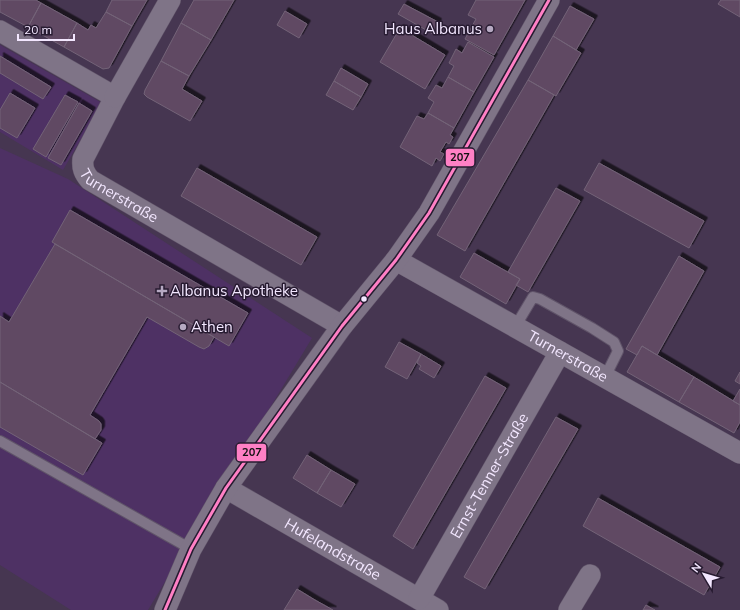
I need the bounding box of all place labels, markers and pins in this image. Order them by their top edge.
place label: Haus Albanus [384,19,482,38]
marker: Haus Albanus [485,24,495,34]
place label: Albanus Apotheke [170,281,298,300]
marker: Albanus Apotheke [157,286,167,296]
unlabelled marker [359,294,369,304]
place label: Athen [191,317,233,336]
marker: Athen [178,322,188,332]

